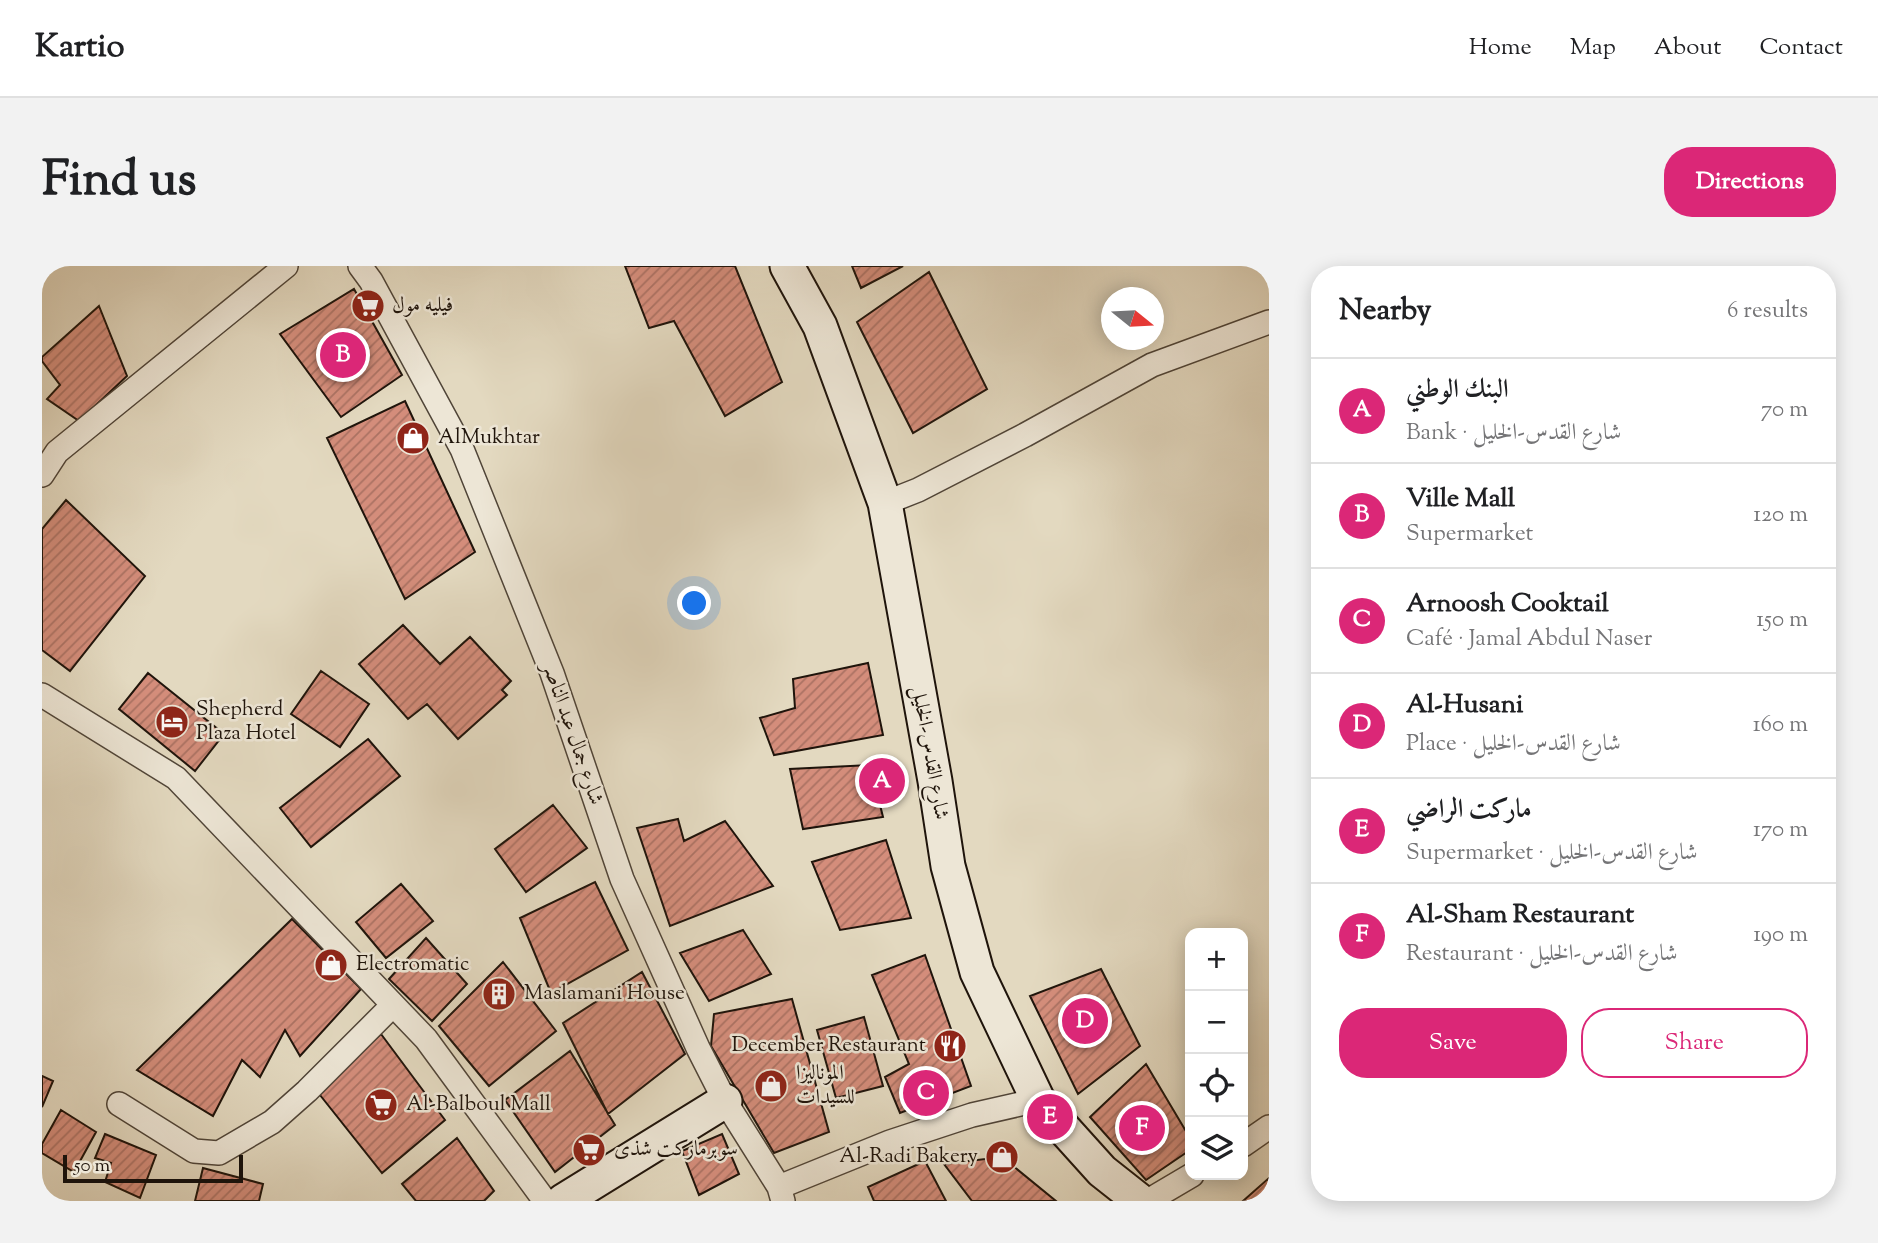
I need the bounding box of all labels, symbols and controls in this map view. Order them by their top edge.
text: Kartio [35,24,125,72]
text: Home [1469,31,1532,65]
text: Map [1570,31,1616,65]
text: About [1654,31,1721,65]
text: Contact [1759,31,1843,65]
text: Find us [42,147,196,217]
button: Directions [1664,147,1836,217]
supermarket icon: فيليه مول [349,287,387,325]
north arrow [1101,287,1164,350]
text: Nearby [1339,290,1431,333]
place label: فيليه مول [392,291,453,321]
text: 6 results [1727,295,1808,328]
pin: B [320,329,366,381]
text: البنك الوطني [1406,372,1509,409]
text: A [1353,394,1371,427]
text: 70 m [1761,394,1808,427]
text: Bank · شارع القدس-الخليل [1406,417,1621,450]
shop icon: AlMukhtar [394,419,432,457]
place label: AlMukhtar [438,423,540,453]
text: Ville Mall [1406,481,1515,518]
text: B [1355,499,1369,532]
text: 120 m [1753,499,1808,532]
text: Supermarket [1406,518,1533,551]
your location [677,586,711,620]
text: Arnoosh Cooktail [1406,586,1609,623]
text: C [1353,604,1371,637]
text: 150 m [1756,604,1808,637]
text: Café · Jamal Abdul Naser [1406,623,1652,656]
street label: شارع جمال عبد الناصر [532,657,610,810]
street label: شارع القدس-الخليل [901,684,956,823]
text: Al-Husani [1406,687,1523,724]
place label: Shepherd Plaza Hotel [196,695,296,749]
hotel icon: Shepherd Plaza Hotel [153,703,191,741]
text: D [1353,709,1371,742]
text: 160 m [1753,709,1808,742]
text: Place · شارع القدس-الخليل [1406,728,1621,761]
pin: A [859,755,905,807]
text: ماركت الراضي [1406,792,1532,829]
text: E [1355,814,1369,847]
text: 170 m [1753,814,1808,847]
text: Supermarket · شارع القدس-الخليل [1406,837,1698,870]
text: Al-Sham Restaurant [1406,897,1634,934]
text: F [1356,919,1368,952]
text: 190 m [1753,919,1808,952]
map controls [1185,928,1248,1180]
button: + [1185,928,1248,991]
text: Restaurant · شارع القدس-الخليل [1406,938,1678,971]
shop icon: Electromatic [312,946,350,984]
place label: Electromatic [356,950,469,980]
building icon: Maslamani House [480,975,518,1013]
place label: Maslamani House [524,979,685,1009]
button: − [1185,991,1248,1054]
pin: D [1062,995,1108,1047]
button: Save [1339,1008,1567,1078]
button: Share [1581,1008,1808,1078]
restaurant icon: December Restaurant [931,1027,969,1065]
place label: December Restaurant [731,1031,926,1061]
button: locate [1185,1054,1248,1117]
place label: الموناليزا للسيدات [796,1059,855,1113]
shop icon: الموناليزا للسيدات [752,1067,790,1105]
pin: C [903,1067,949,1119]
supermarket icon: Al-Balboul Mall [362,1086,400,1124]
place label: Al-Balboul Mall [406,1090,551,1120]
pin: E [1027,1091,1073,1143]
pin: F [1119,1102,1165,1154]
button: layers [1185,1117,1248,1180]
supermarket icon: سوبرماركت شذى [570,1131,608,1169]
place label: سوبرماركت شذى [614,1135,738,1165]
shop icon: Al-Radi Bakery [983,1138,1021,1176]
place label: Al-Radi Bakery [839,1142,979,1172]
scale bar [63,1152,243,1184]
text: 50 m [74,1153,110,1180]

